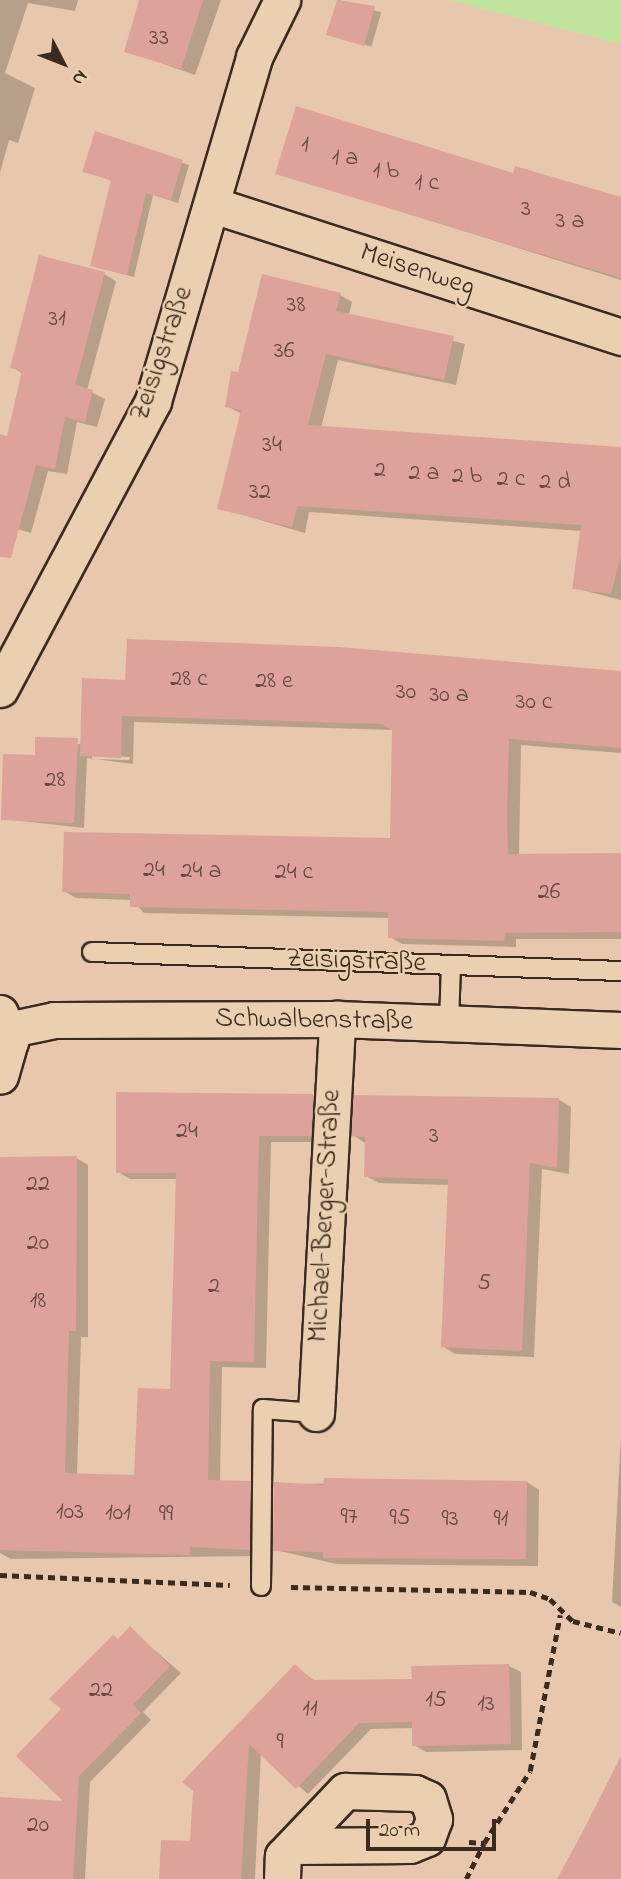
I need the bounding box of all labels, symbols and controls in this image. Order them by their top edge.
house number: 33 [149,25,169,53]
north arrow [28,28,98,98]
text: N [65,64,93,91]
house number: 1 [301,132,309,160]
house number: 1 a [332,145,358,173]
house number: 1 b [373,158,399,186]
house number: 1 c [415,170,439,198]
house number: 3 [521,196,531,224]
house number: 3 a [556,208,584,236]
street label: Meisenweg [355,237,479,305]
street label: Zeisigstraße [124,282,202,426]
house number: 38 [287,292,305,320]
house number: 31 [48,306,66,334]
house number: 36 [274,338,294,366]
house number: 34 [262,432,282,460]
house number: 2 [374,457,386,485]
house number: 2 a [409,460,439,488]
house number: 2 b [452,463,482,491]
house number: 2 c [497,466,525,494]
house number: 2 d [539,469,571,497]
house number: 32 [249,479,271,507]
house number: 28 c [170,666,208,694]
house number: 28 e [255,668,293,696]
house number: 30 [396,679,416,707]
house number: 30 a [429,682,469,710]
house number: 30 c [516,689,552,717]
house number: 28 [45,767,65,795]
house number: 24 [143,857,165,885]
house number: 24 a [181,858,221,886]
house number: 24 c [275,859,313,887]
house number: 26 [538,879,560,907]
street label: Zeisigstraße [285,943,427,981]
street label: Schwalbenstraße [215,1002,413,1040]
street label: Michael-Berger-Straße [303,1089,349,1343]
house number: 24 [176,1118,198,1146]
house number: 3 [429,1123,439,1151]
house number: 22 [26,1171,50,1199]
house number: 20 [27,1230,49,1258]
house number: 5 [477,1270,491,1298]
house number: 2 [208,1273,220,1301]
house number: 18 [30,1288,46,1316]
house number: 103 [56,1499,84,1527]
house number: 101 [105,1500,131,1528]
house number: 99 [159,1501,173,1529]
house number: 97 [340,1504,358,1532]
house number: 95 [390,1505,410,1533]
house number: 93 [441,1506,459,1534]
house number: 91 [494,1506,508,1534]
house number: 22 [89,1677,113,1705]
house number: 15 [425,1687,447,1715]
house number: 13 [477,1691,495,1719]
house number: 11 [302,1696,318,1724]
house number: 9 [276,1729,284,1757]
scale bar [369,1806,498,1850]
house number: 20 [27,1812,49,1840]
text: 20 m [379,1816,420,1846]

